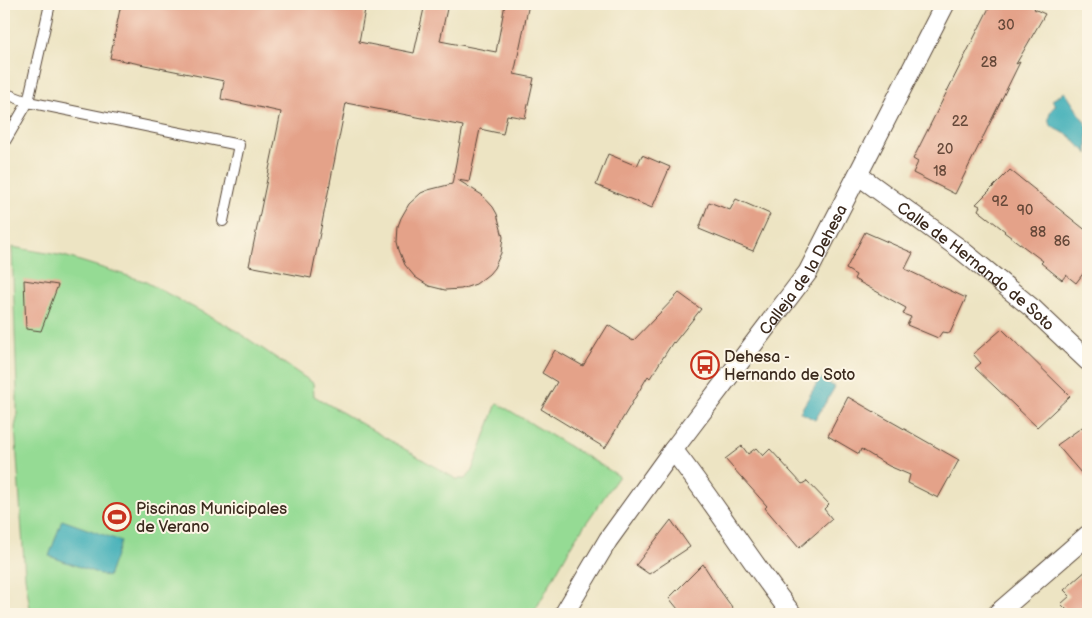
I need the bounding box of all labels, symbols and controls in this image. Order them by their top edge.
house number: 30 [998,17,1014,34]
house number: 28 [981,54,997,71]
house number: 22 [952,113,969,130]
house number: 20 [937,141,953,158]
house number: 18 [933,163,947,180]
house number: 92 [992,193,1009,210]
street label: Calle de Hernando de Soto [893,199,1058,335]
street label: Calleja de la Dehesa [756,202,852,339]
house number: 90 [1017,202,1033,219]
house number: 88 [1030,224,1046,241]
house number: 86 [1054,233,1071,250]
place label: Dehesa - Hernando de Soto [724,348,855,385]
bus stop icon: Dehesa - Hernando de Soto [690,350,720,380]
place label: Piscinas Municipales de Verano [136,500,287,537]
sports icon: Piscinas Municipales de Verano [102,502,132,532]

